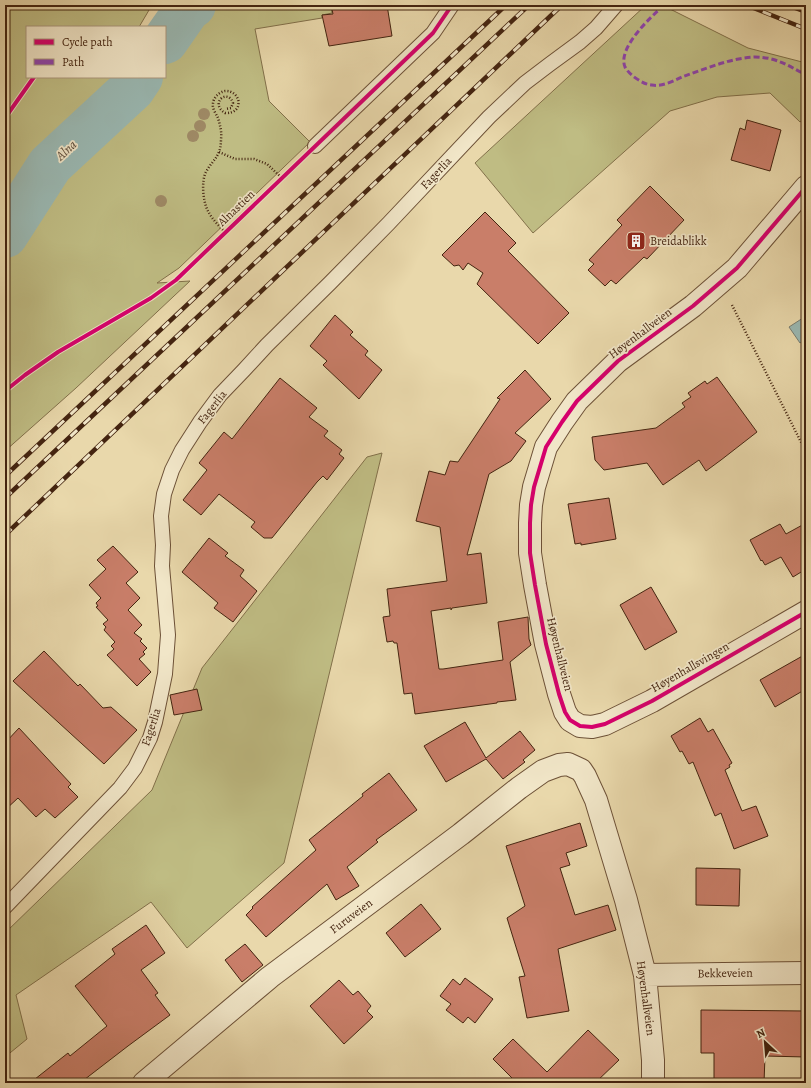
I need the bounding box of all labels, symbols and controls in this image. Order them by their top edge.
legend [26,26,166,78]
text: Cycle path [62,34,113,50]
text: Path [62,54,85,70]
water label: Alna [51,136,80,165]
street label: Fagerlia [417,153,455,193]
street label: Alnastien [213,186,258,230]
building icon: Breidablikk [625,230,647,252]
place label: Breidablikk [650,233,707,249]
street label: Høyenhallveien [605,304,675,362]
street label: Fagerlia [194,386,231,427]
street label: Høyenhallveien [543,615,577,693]
street label: Høyenhallsvingen [648,638,732,696]
street label: Fagerlia [137,706,165,748]
street label: Furuveien [326,894,376,937]
street label: Høyenhallveien [633,960,659,1037]
street label: Bekkeveien [697,965,753,981]
north arrow [745,1022,785,1062]
text: N [754,1025,768,1042]

